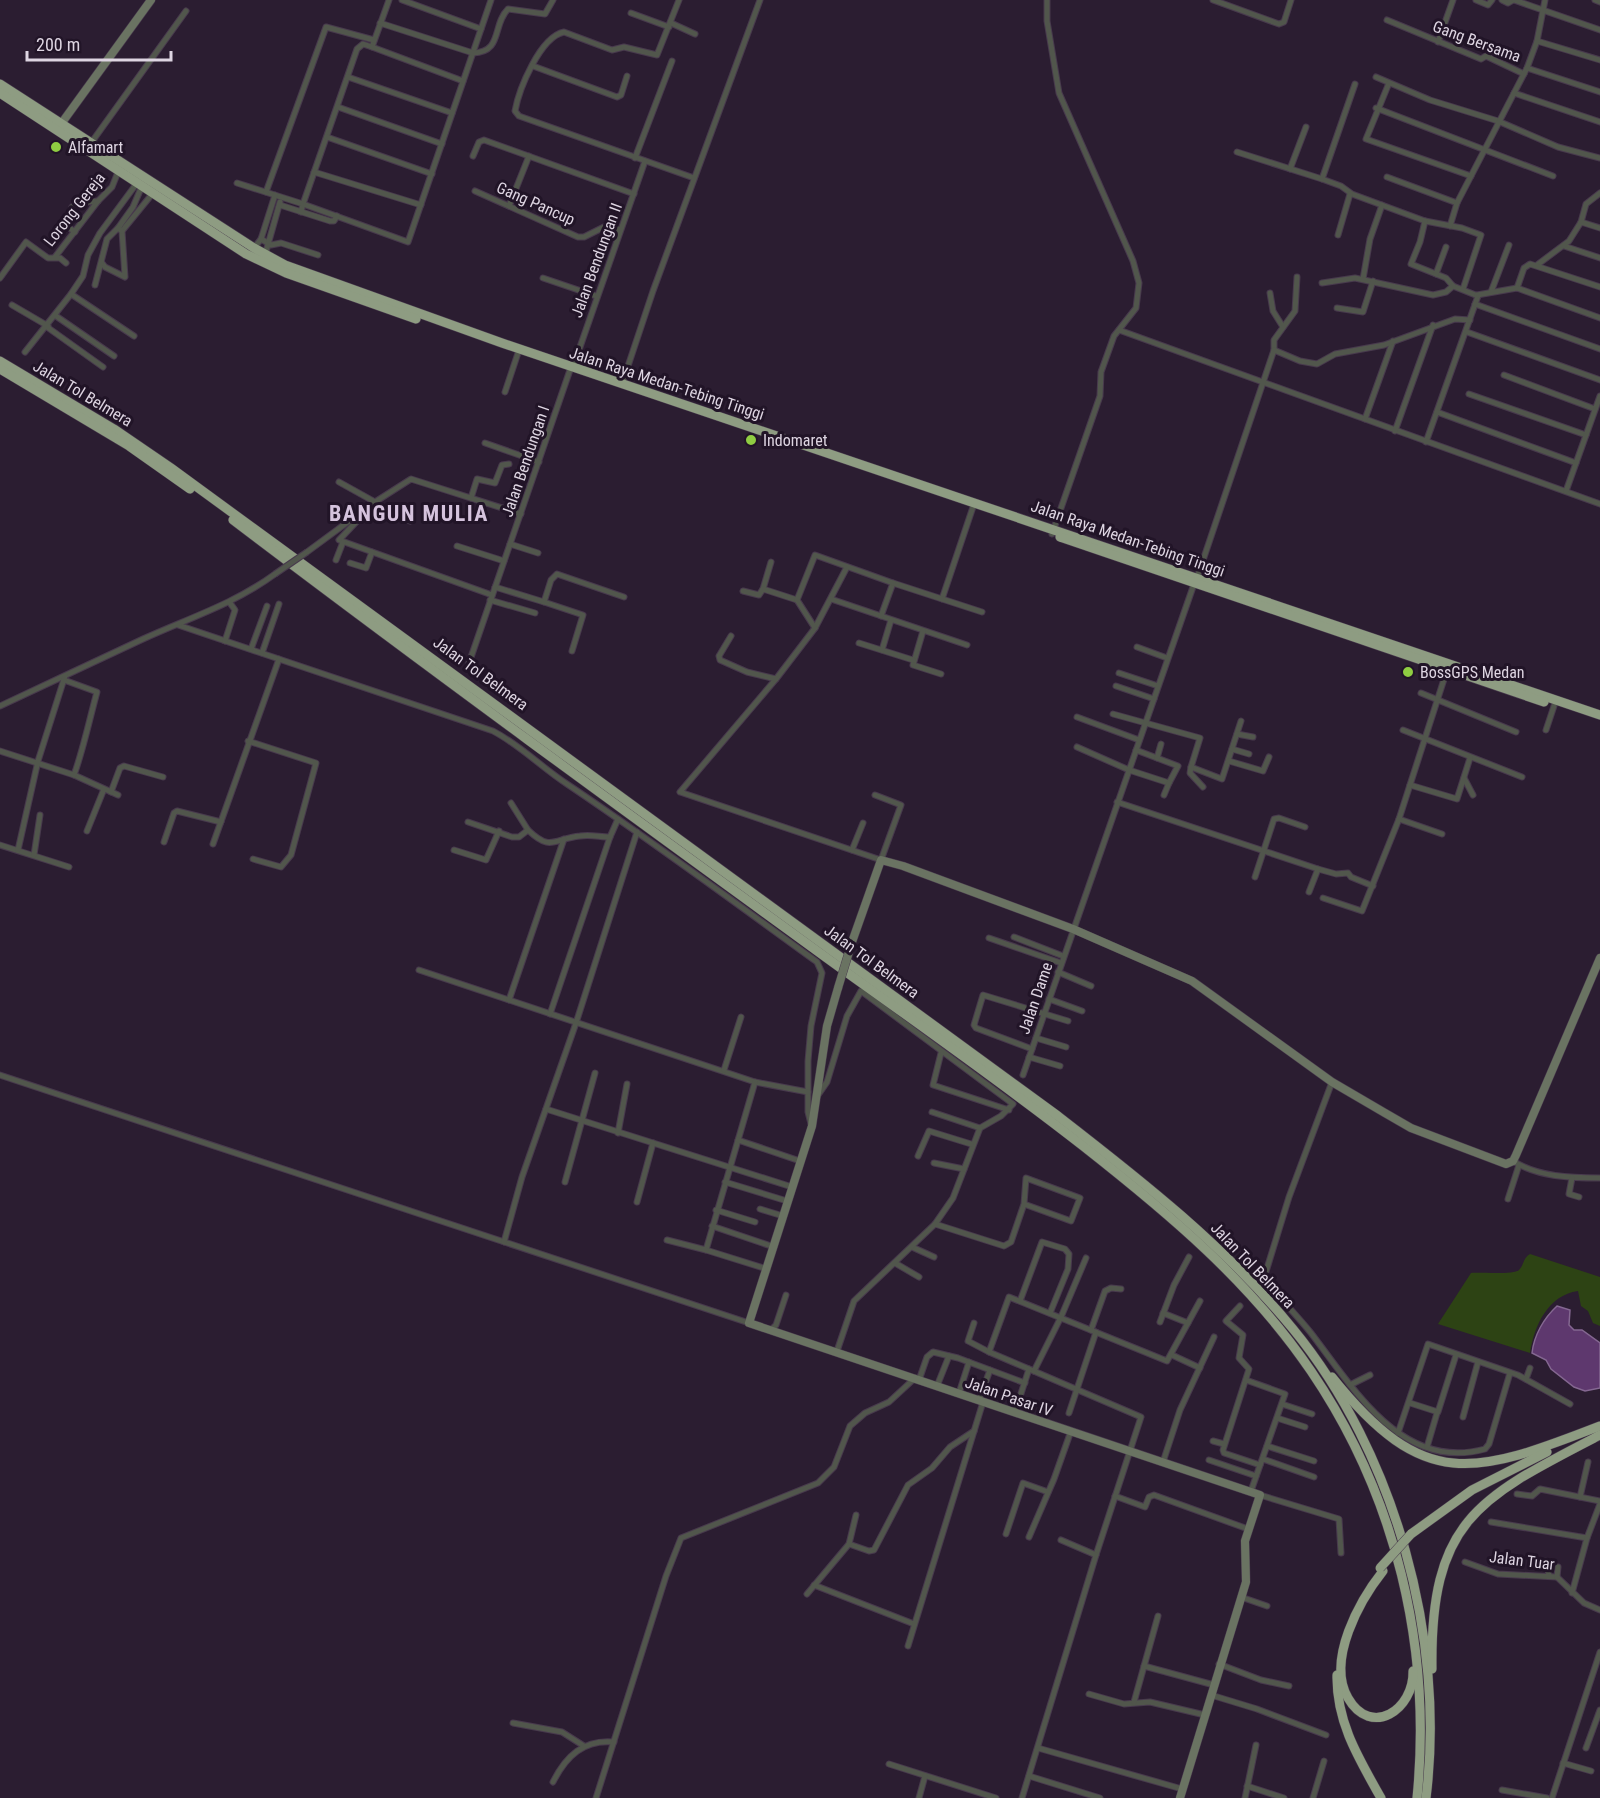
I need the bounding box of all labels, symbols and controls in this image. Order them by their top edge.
street label: Gang Bersama [1430,17,1523,66]
scale bar [27,24,171,62]
text: 200 m [36,34,80,55]
place label: Alfamart [68,138,124,157]
marker: Alfamart [49,140,63,154]
street label: Lorong Gereja [40,169,109,250]
street label: Gang Pancup [494,178,578,229]
street label: Jalan Bendungan II [567,200,626,320]
street label: Jalan Raya Medan-Tebing Tinggi [567,343,767,424]
street label: Jalan Tol Belmera [30,356,136,431]
street label: Jalan Bendungan I [498,403,553,519]
place label: Indomaret [763,431,828,450]
marker: Indomaret [744,433,758,447]
street label: Jalan Raya Medan-Tebing Tinggi [1028,496,1227,581]
district label: BANGUN MULIA [329,501,489,526]
street label: Jalan Tol Belmera [430,633,532,714]
place label: BossGPS Medan [1420,663,1525,682]
marker: BossGPS Medan [1401,665,1415,679]
street label: Jalan Tol Belmera [821,921,923,1002]
street label: Jalan Dame [1014,960,1057,1036]
street label: Jalan Tol Belmera [1207,1218,1299,1312]
street label: Jalan Pasar IV [963,1373,1055,1420]
street label: Jalan Tuar [1488,1547,1556,1574]

